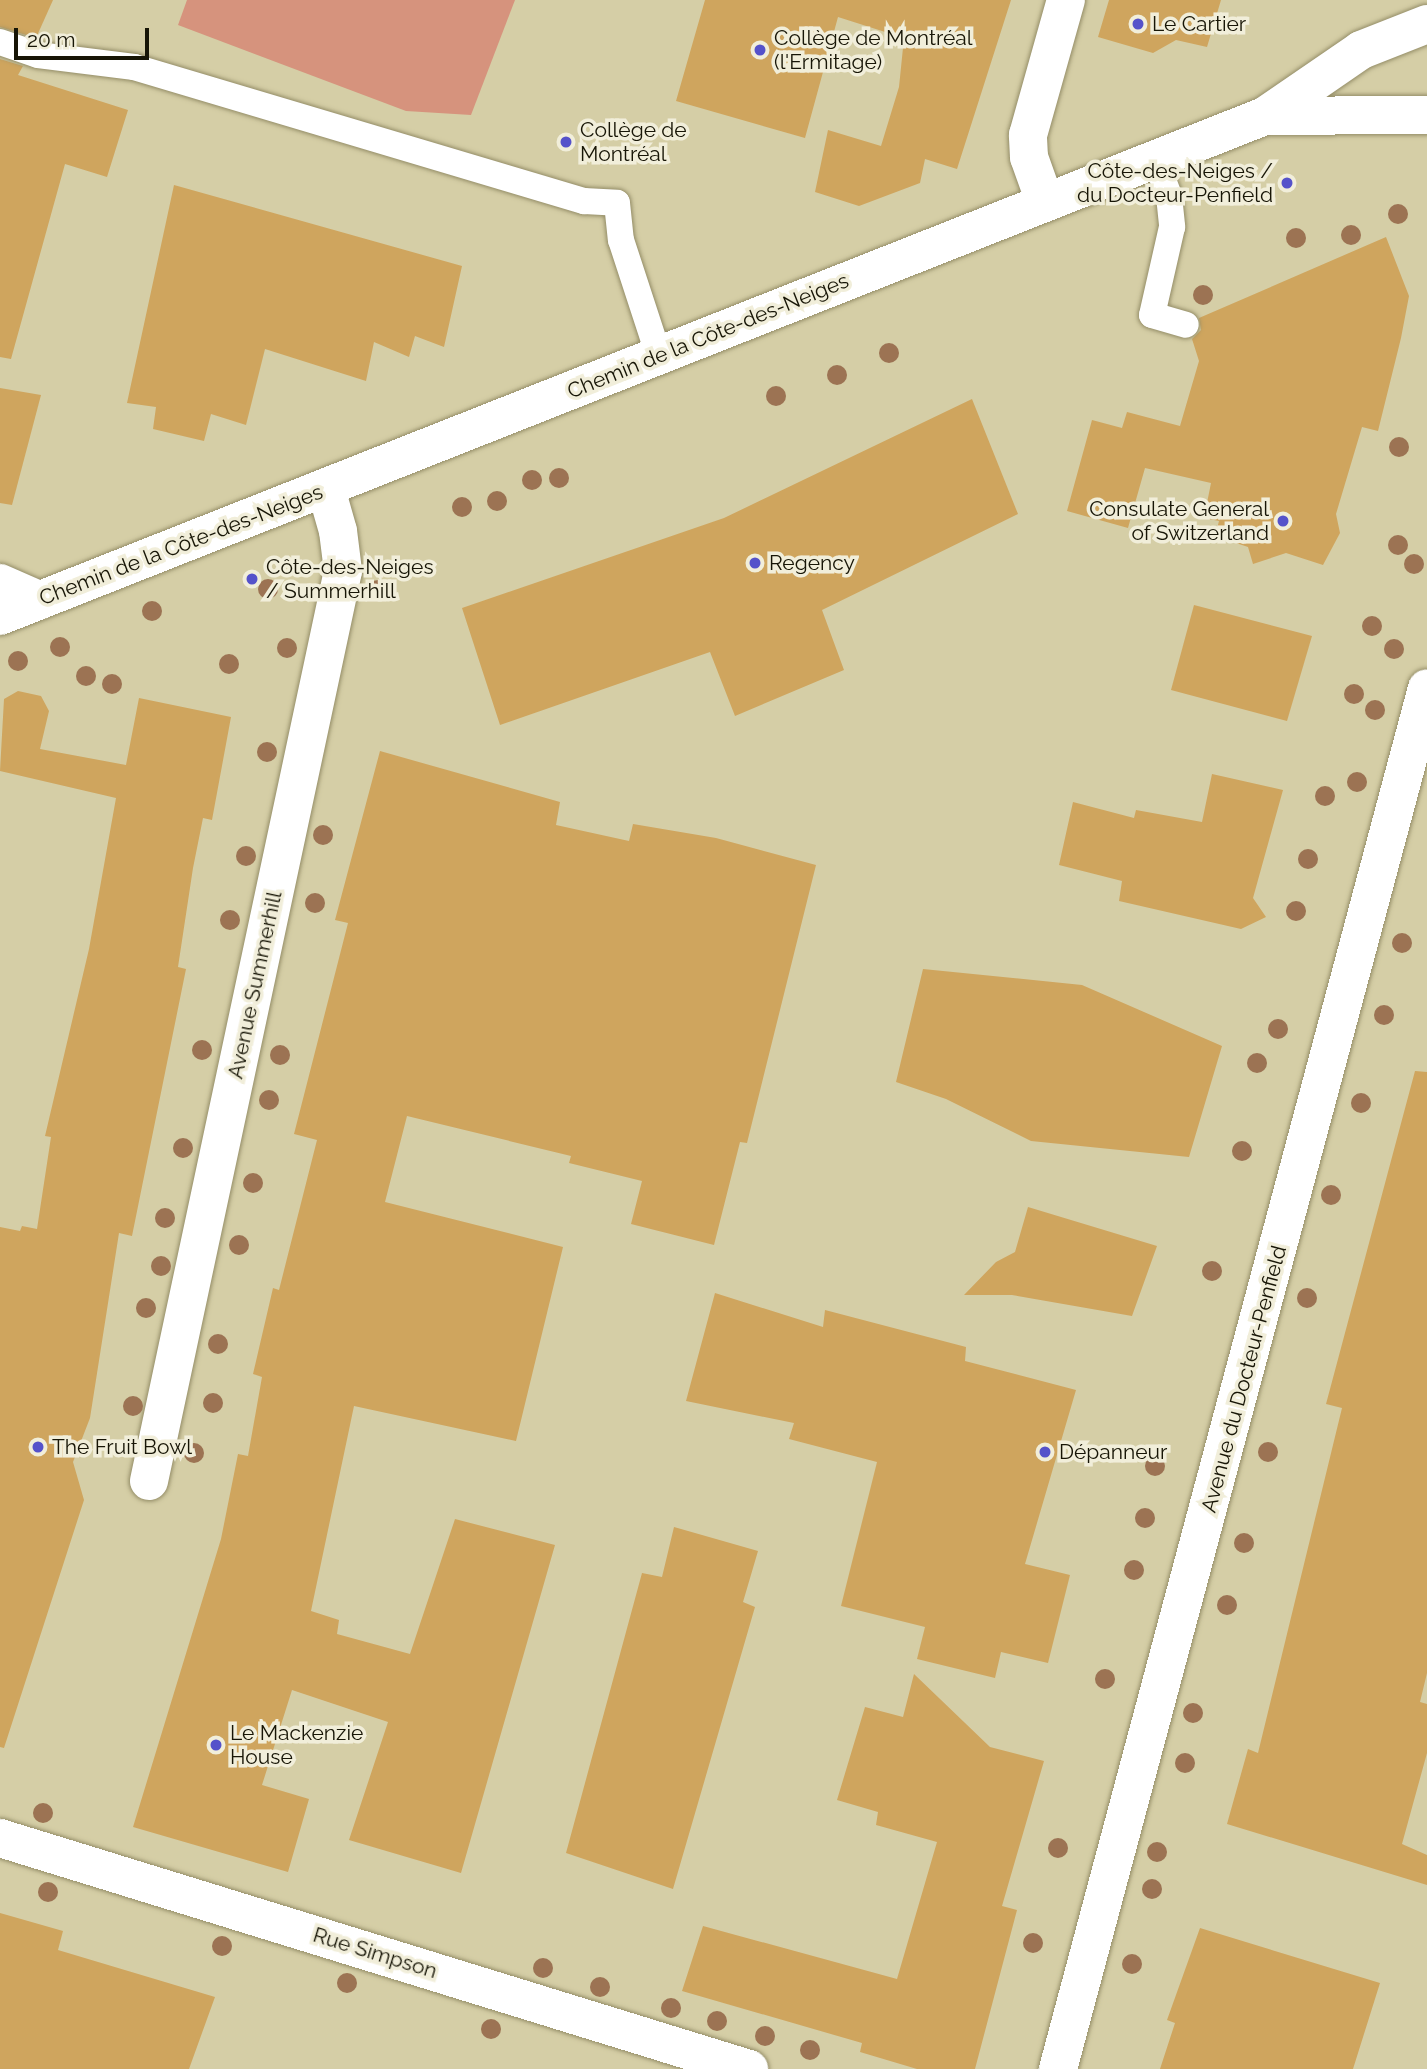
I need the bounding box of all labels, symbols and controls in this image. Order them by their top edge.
place label: Le Cartier [1152,11,1246,37]
scale bar [18,14,152,58]
marker: Le Cartier [1130,16,1146,32]
place label: Collège de Montréal (l'Ermitage) [774,25,972,75]
text: 20 m [27,27,75,52]
marker: Collège de Montréal (l'Ermitage) [752,42,768,58]
place label: Collège de Montréal [580,117,687,167]
marker: Collège de Montréal [558,134,574,150]
place label: Côte-des-Neiges / du Docteur-Penfield [1077,158,1273,208]
marker: Côte-des-Neiges / du Docteur-Penfield [1279,175,1295,191]
street label: Chemin de la Côte-des-Neiges [564,268,852,404]
street label: Chemin de la Côte-des-Neiges [36,479,326,611]
place label: Consulate General of Switzerland [1089,496,1269,546]
marker: Consulate General of Switzerland [1275,513,1291,529]
place label: Regency [769,550,855,576]
place label: Côte-des-Neiges / Summerhill [266,554,434,604]
marker: Regency [747,555,763,571]
marker: Côte-des-Neiges / Summerhill [244,571,260,587]
street label: Avenue Summerhill [223,889,287,1081]
street label: Avenue du Docteur-Penfield [1196,1243,1292,1515]
place label: The Fruit Bowl [52,1434,192,1460]
marker: The Fruit Bowl [30,1439,46,1455]
place label: Dépanneur [1059,1439,1167,1465]
marker: Dépanneur [1037,1444,1053,1460]
place label: Le Mackenzie House [230,1720,363,1770]
marker: Le Mackenzie House [208,1737,224,1753]
street label: Rue Simpson [310,1922,440,1984]

